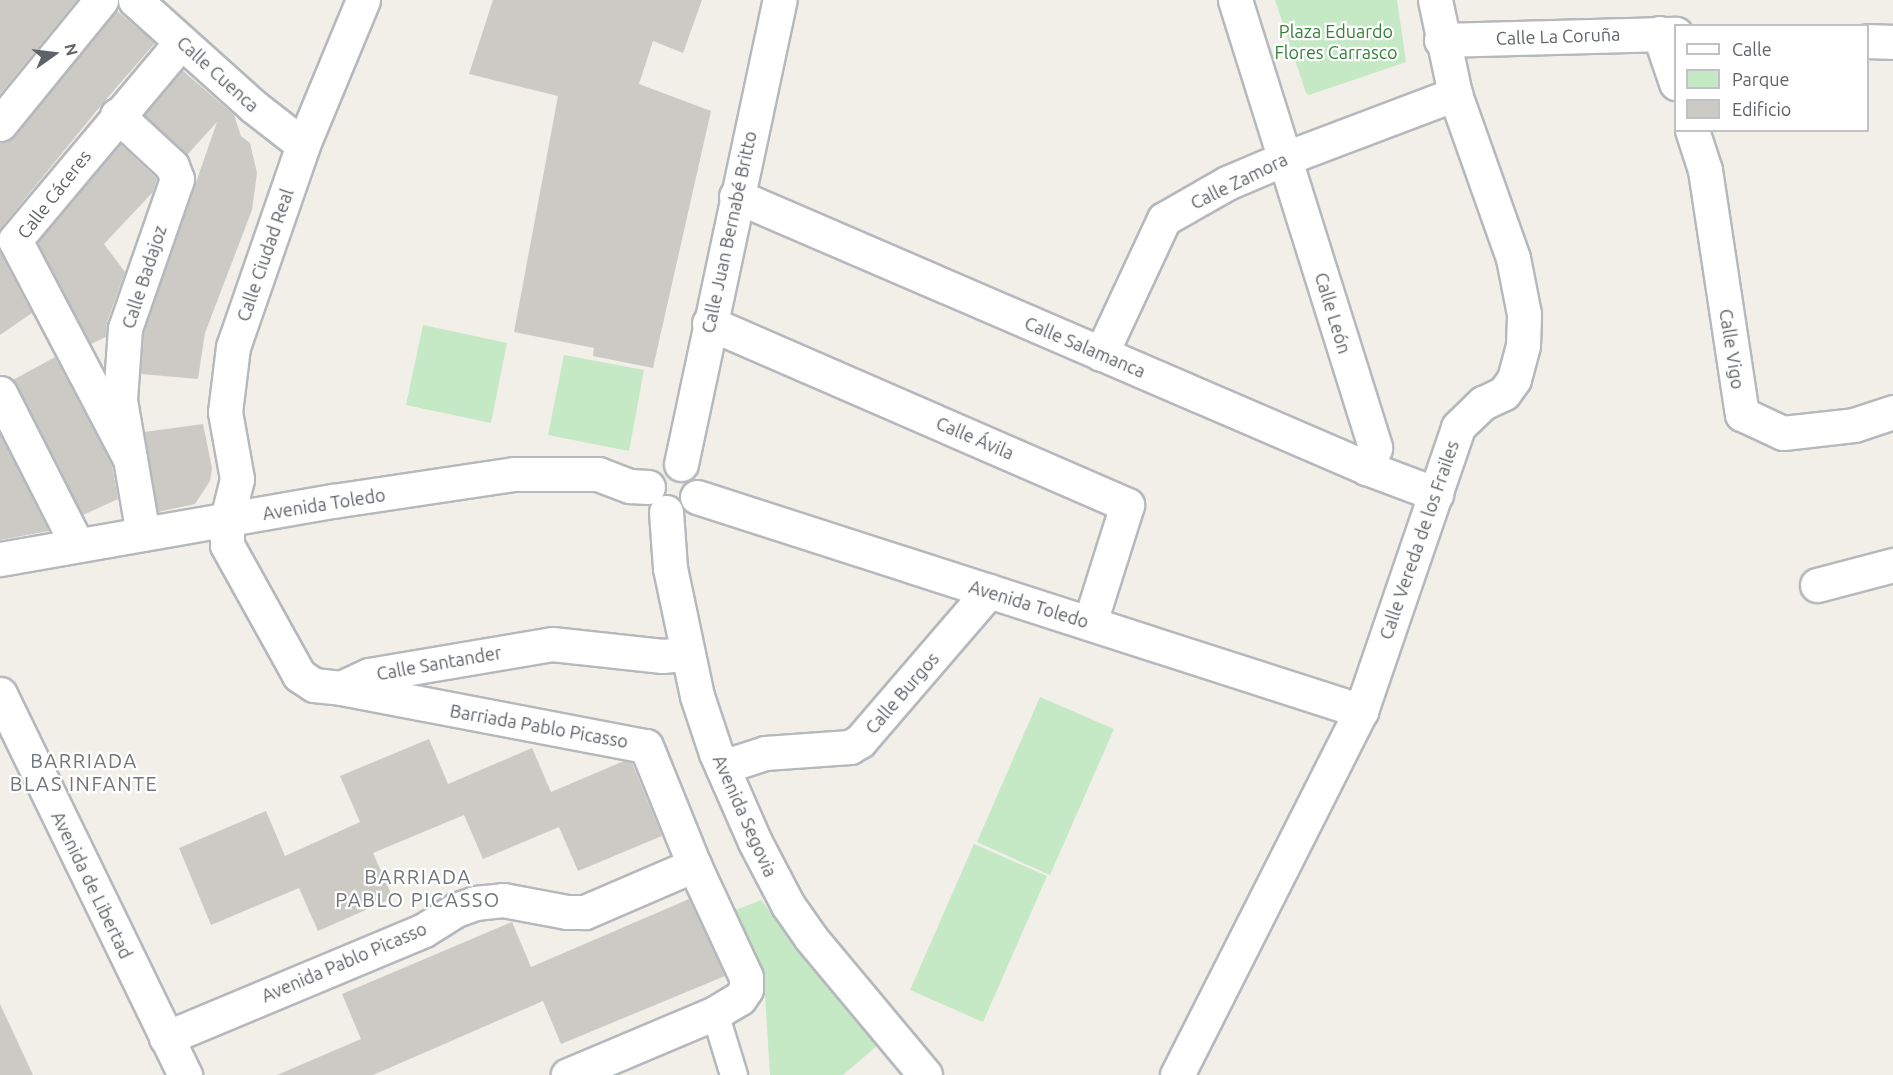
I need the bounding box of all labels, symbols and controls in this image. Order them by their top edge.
park label: Plaza Eduardo Flores Carrasco [1274,21,1398,63]
street label: Calle La Coruña [1495,23,1621,49]
north arrow [24,24,84,84]
legend [1674,24,1869,132]
street label: Calle Cuenca [173,32,263,116]
text: Calle [1732,39,1772,59]
text: N [61,42,82,58]
text: Parque [1732,69,1789,89]
text: Edificio [1732,99,1791,119]
street label: Calle Juan Bernabé Britto [697,129,761,335]
street label: Calle Cáceres [13,145,95,243]
street label: Calle Zamora [1187,148,1291,214]
street label: Calle Ciudad Real [232,186,298,324]
street label: Calle Badajoz [117,223,171,331]
street label: Calle León [1310,270,1356,356]
street label: Calle Vigo [1715,307,1749,391]
street label: Calle Salamanca [1021,312,1149,382]
street label: Calle Ávila [933,412,1017,464]
street label: Calle Vereda de los Frailes [1375,438,1463,642]
street label: Avenida Toledo [261,484,387,524]
street label: Avenida Toledo [967,576,1091,632]
street label: Calle Santander [375,641,503,685]
street label: Calle Burgos [861,648,943,738]
street label: Barriada Pablo Picasso [448,700,630,752]
district label: BARRIADA BLAS INFANTE [10,748,158,795]
street label: Avenida Segovia [708,752,782,880]
street label: Avenida de Libertad [47,808,137,962]
district label: BARRIADA PABLO PICASSO [335,865,501,912]
street label: Avenida Pablo Picasso [258,917,430,1007]

